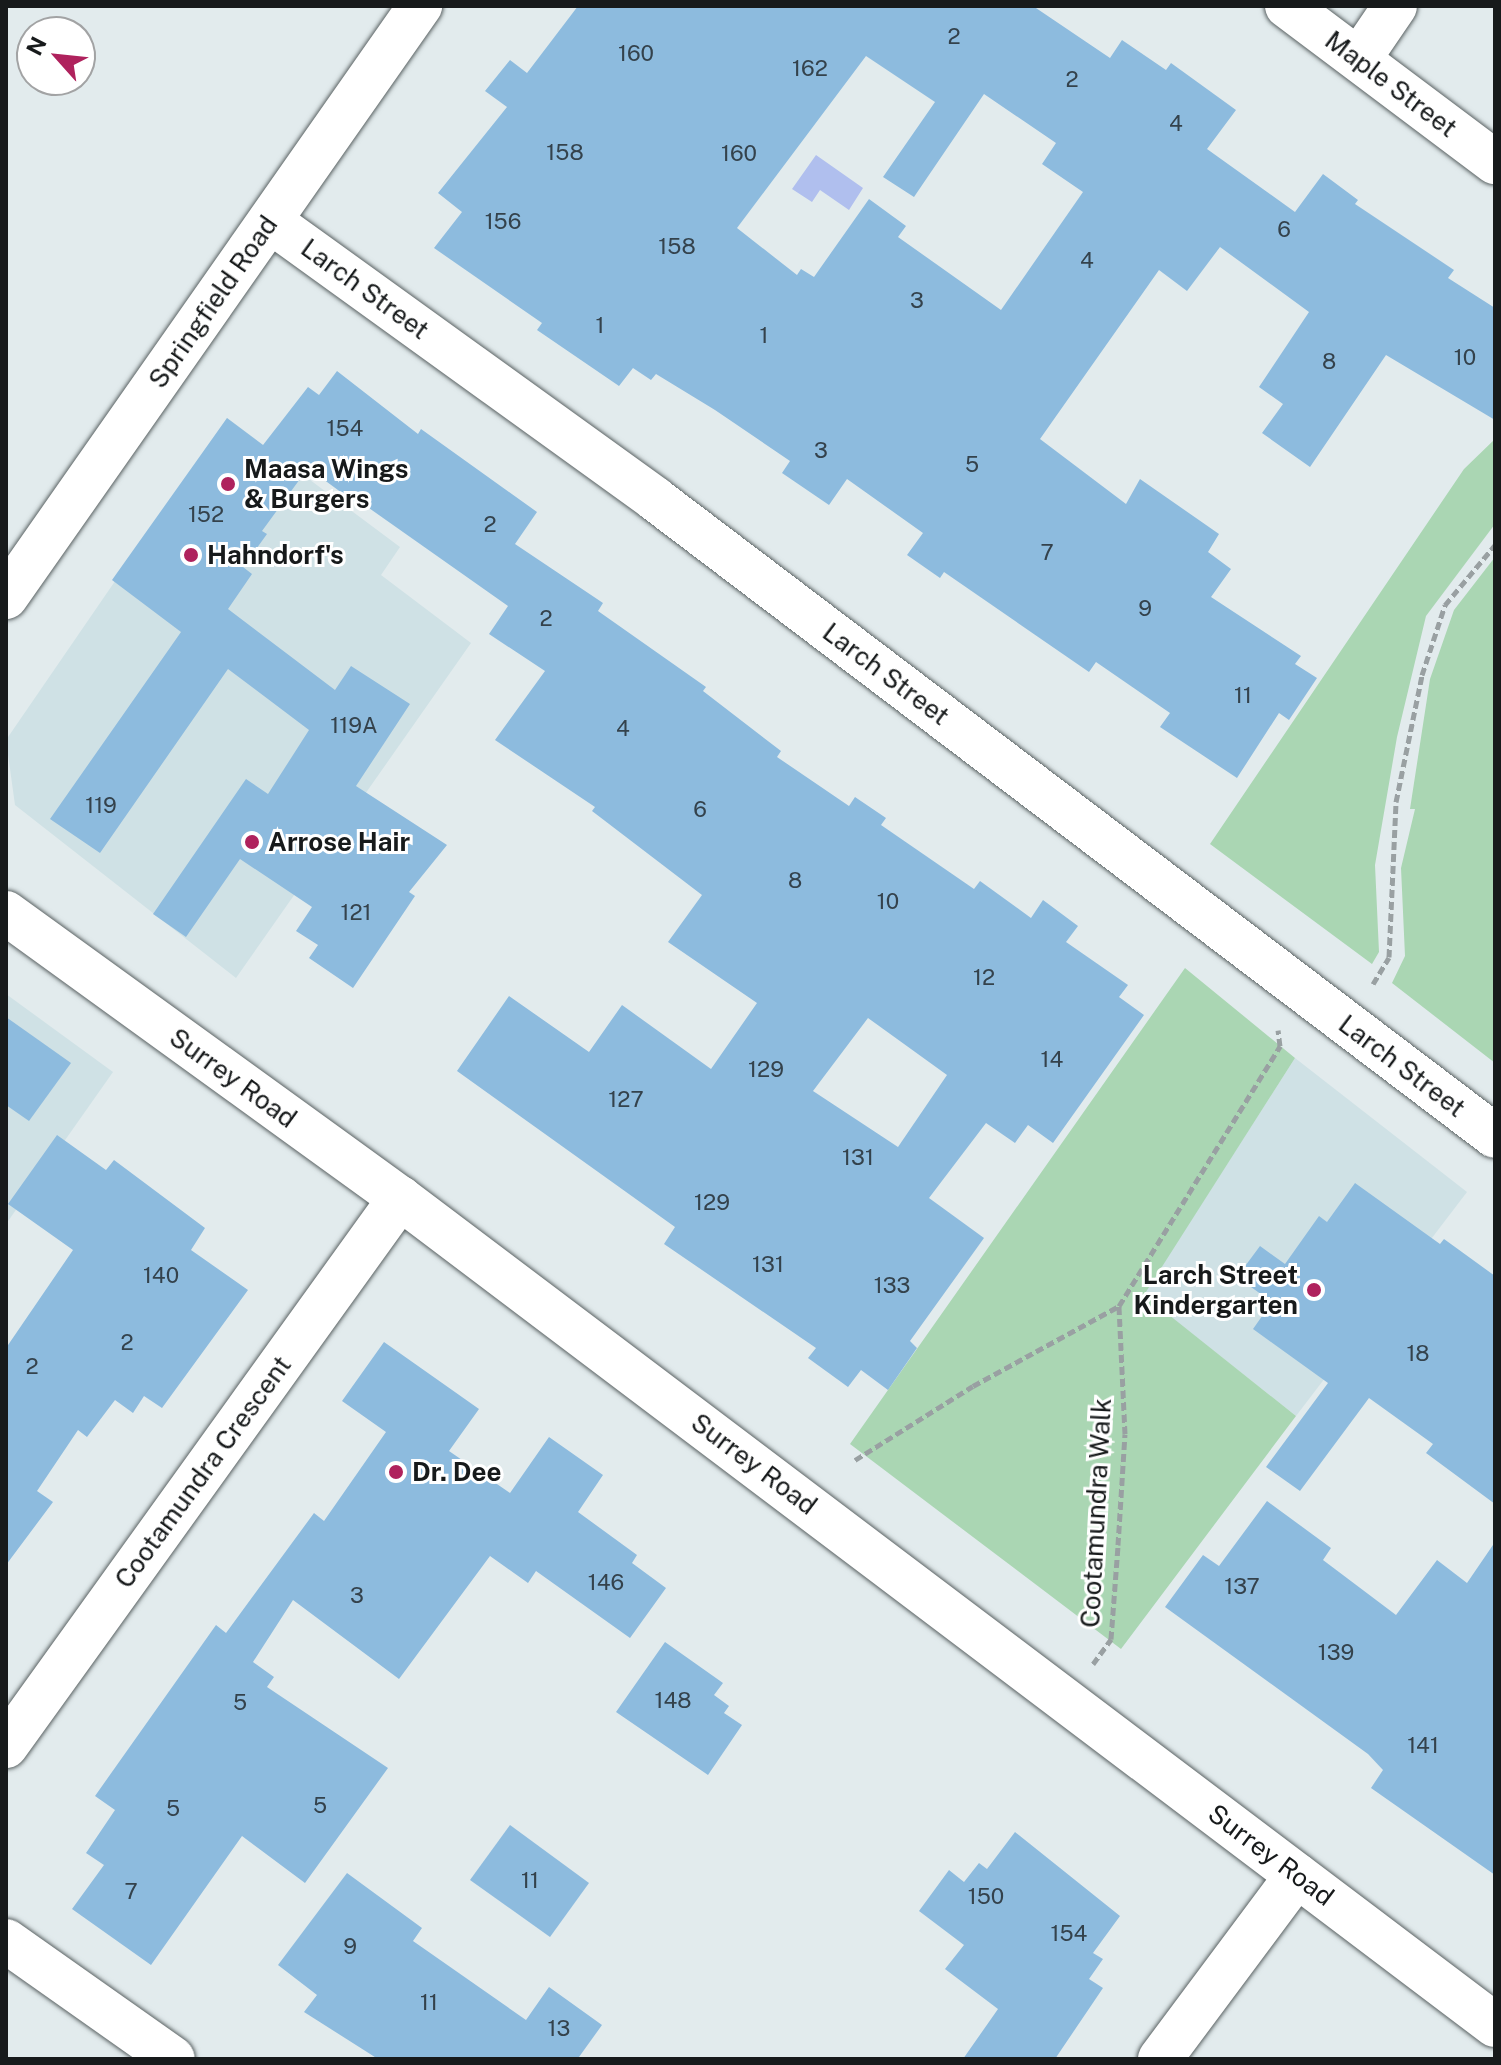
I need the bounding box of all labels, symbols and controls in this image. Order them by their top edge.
north arrow [16,16,96,96]
house number: 2 [947,24,961,50]
street label: Maple Street [1319,24,1463,144]
text: N [21,32,52,60]
house number: 160 [618,41,654,67]
house number: 162 [792,56,828,82]
house number: 2 [1065,67,1079,93]
house number: 4 [1169,111,1183,137]
house number: 158 [546,140,584,166]
house number: 160 [721,141,757,167]
house number: 156 [485,209,521,235]
street label: Springfield Road [142,210,284,394]
house number: 6 [1277,217,1291,243]
street label: Larch Street [295,232,435,346]
house number: 158 [658,234,696,260]
house number: 4 [1080,248,1094,274]
house number: 3 [910,288,924,314]
house number: 1 [596,313,604,339]
house number: 1 [760,323,768,349]
house number: 10 [1454,345,1476,371]
house number: 8 [1322,349,1336,375]
house number: 154 [327,416,363,442]
house number: 3 [814,438,828,464]
house number: 5 [965,452,979,478]
place label: Maasa Wings & Burgers [244,453,409,514]
marker: Maasa Wings & Burgers [219,475,237,493]
house number: 152 [188,502,224,528]
house number: 2 [483,512,497,538]
place label: Hahndorf's [207,539,344,571]
house number: 7 [1040,540,1054,566]
marker: Hahndorf's [182,546,200,564]
house number: 9 [1138,596,1152,622]
house number: 2 [539,606,553,632]
street label: Larch Street [817,616,955,732]
house number: 11 [1234,683,1252,709]
house number: 119A [330,713,378,739]
house number: 4 [616,716,630,742]
house number: 119 [85,793,117,819]
house number: 6 [693,797,707,823]
place label: Arrose Hair [268,826,410,858]
marker: Arrose Hair [243,833,261,851]
house number: 8 [788,868,802,894]
house number: 10 [877,889,899,915]
house number: 121 [340,900,372,926]
house number: 12 [973,965,995,991]
street label: Larch Street [1333,1008,1471,1124]
street label: Surrey Road [163,1022,303,1134]
house number: 14 [1041,1047,1063,1073]
house number: 129 [748,1057,784,1083]
house number: 127 [608,1087,644,1113]
house number: 131 [842,1145,874,1171]
house number: 129 [694,1190,730,1216]
house number: 131 [752,1252,784,1278]
place label: Larch Street Kindergarten [1134,1259,1298,1320]
house number: 140 [143,1263,179,1289]
house number: 133 [874,1273,910,1299]
marker: Larch Street Kindergarten [1305,1281,1323,1299]
house number: 2 [120,1330,134,1356]
house number: 18 [1406,1341,1430,1367]
street label: Cootamundra Crescent [108,1350,298,1594]
house number: 2 [25,1354,39,1380]
street label: Cootamundra Walk [1074,1397,1118,1629]
street label: Surrey Road [685,1407,823,1521]
place label: Dr. Dee [412,1456,502,1488]
marker: Dr. Dee [387,1463,405,1481]
house number: 146 [588,1570,624,1596]
house number: 137 [1224,1574,1260,1600]
house number: 3 [350,1583,364,1609]
house number: 139 [1318,1640,1354,1666]
house number: 148 [654,1688,692,1714]
house number: 5 [233,1690,247,1716]
house number: 141 [1407,1733,1439,1759]
house number: 5 [313,1793,327,1819]
house number: 5 [166,1796,180,1822]
street label: Surrey Road [1202,1798,1340,1912]
house number: 11 [521,1868,539,1894]
house number: 7 [124,1879,138,1905]
house number: 150 [968,1884,1004,1910]
house number: 154 [1051,1921,1087,1947]
house number: 9 [343,1934,357,1960]
house number: 11 [420,1990,438,2016]
house number: 13 [548,2016,570,2042]

